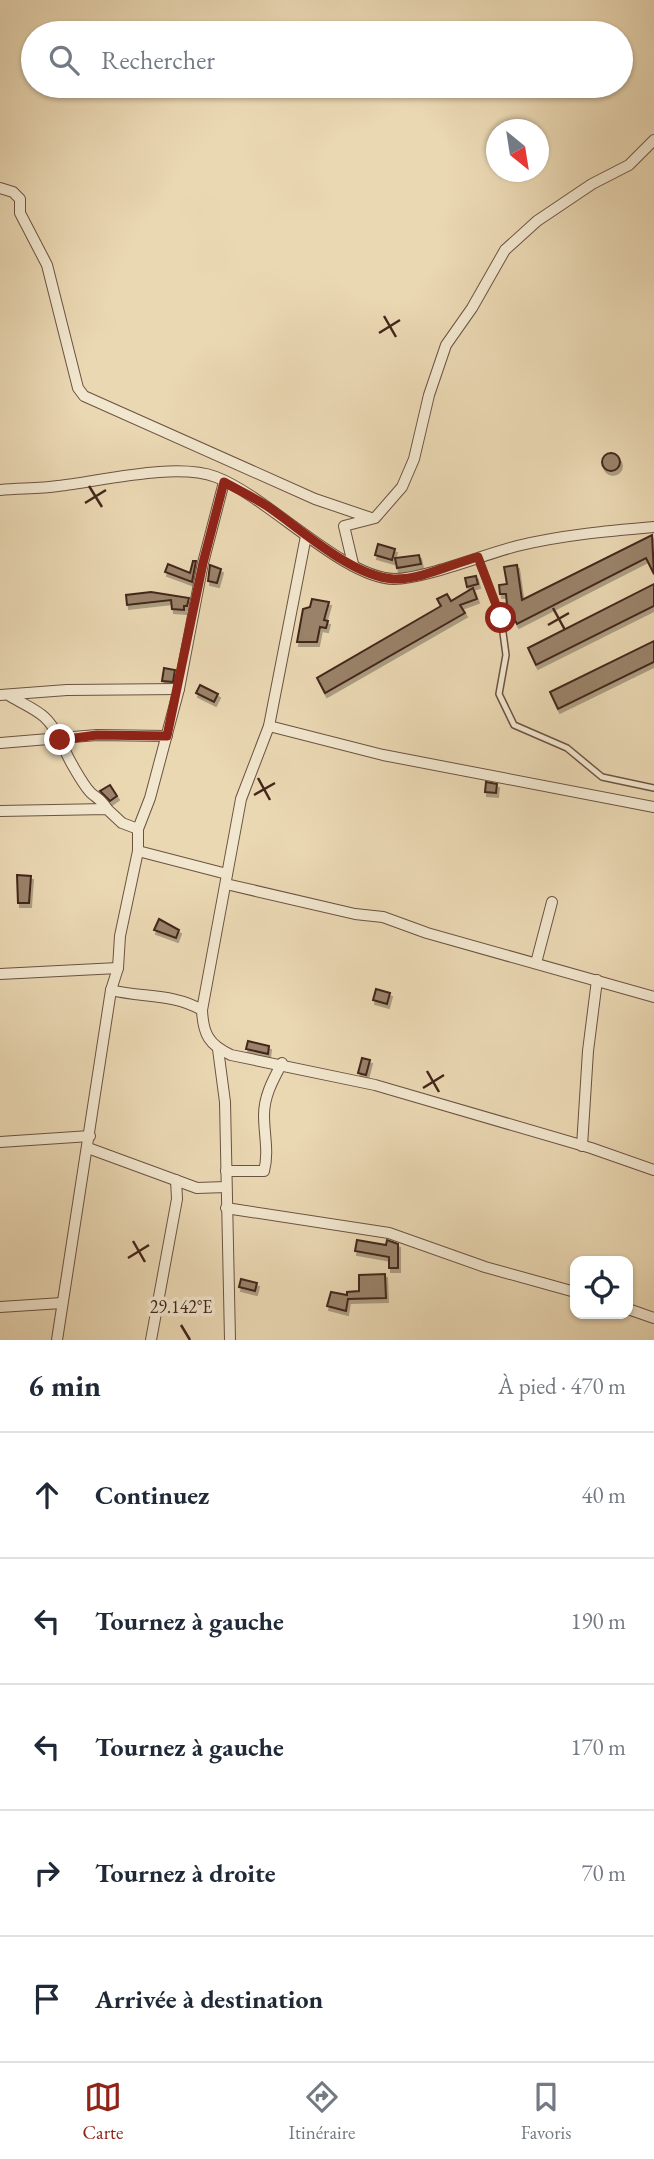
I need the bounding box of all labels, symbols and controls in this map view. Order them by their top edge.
search box [21,21,633,98]
icon: search [45,41,83,79]
text: Rechercher [101,43,215,77]
north arrow [486,119,549,182]
route start [485,602,516,633]
route end [44,724,75,755]
map controls [570,1256,633,1319]
button: locate [570,1256,633,1319]
text: 29.142°E [150,1295,212,1318]
text: 6 min [28,1366,101,1405]
text: À pied · 470 m [498,1371,626,1401]
icon: ahead [28,1476,66,1514]
text: Continuez [95,1478,209,1512]
text: 40 m [581,1480,626,1510]
icon: left [28,1602,66,1640]
text: Tournez à gauche [95,1604,284,1638]
text: 190 m [570,1606,626,1636]
icon: left [28,1728,66,1766]
text: Tournez à gauche [95,1730,284,1764]
text: 170 m [570,1732,626,1762]
icon: right [28,1854,66,1892]
text: Tournez à droite [95,1856,276,1890]
text: 70 m [581,1858,626,1888]
icon: arrive [28,1980,66,2018]
text: Arrivée à destination [95,1982,323,2016]
tab: Carte [83,2078,123,2145]
tab: Itinéraire [289,2078,355,2145]
tab: Favoris [521,2078,571,2145]

